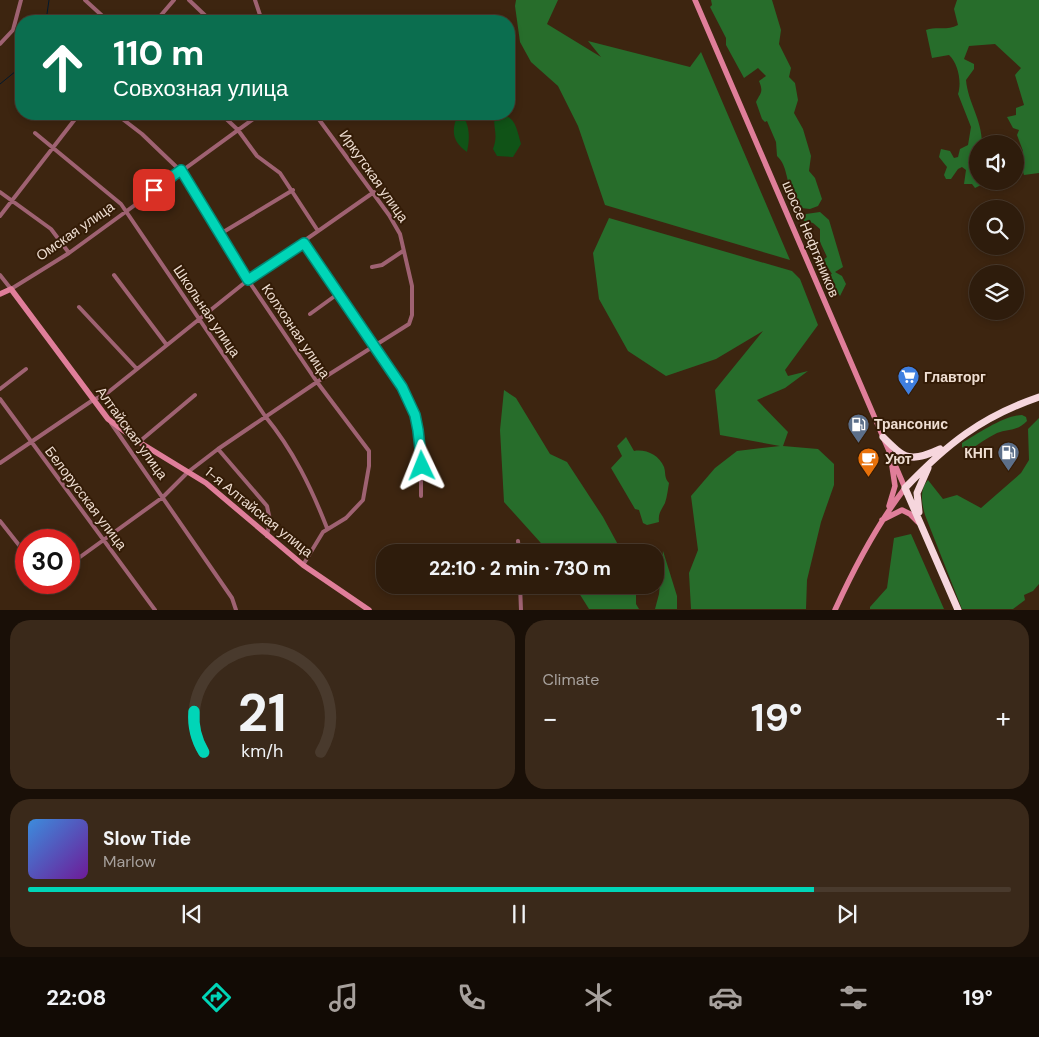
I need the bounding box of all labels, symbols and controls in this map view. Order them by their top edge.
text: 110 m [113,30,204,76]
icon: ahead [30,35,95,100]
text: Совхозная улица [113,74,288,103]
street label: Иркутская улица [336,126,413,226]
map controls [969,135,1024,320]
button: sound [969,135,1024,190]
pin [133,169,175,211]
icon: arrive [140,176,168,204]
street label: шоссе Нефтяников [778,178,844,300]
street label: Омская улица [32,197,118,265]
button: search [969,200,1024,255]
street label: Школьная улица [170,261,245,361]
button: layers [969,265,1024,320]
street label: Колхозная улица [258,280,334,382]
supermarket icon: Главторг [896,365,920,396]
place label: Главторг [924,368,986,386]
street label: Алтайская улица [92,383,172,483]
fuel station icon: Трансонис [846,412,870,443]
place label: Трансонис [874,415,948,433]
position arrow [395,439,447,491]
fuel station icon: КНП [997,441,1021,472]
street label: Белорусская улица [41,443,131,554]
place label: КНП [964,444,993,462]
cafe icon: Уют [857,447,881,478]
place label: Уют [885,450,912,468]
street label: 1-я Алтайская улица [201,463,317,561]
speed limit sign: 30 [15,529,80,594]
text: 22:10 · 2 min · 730 m [429,556,611,581]
text: Climate [543,669,599,690]
text: 21 [238,679,287,747]
text: 19° [751,693,803,743]
text: − [543,700,558,737]
text: + [996,700,1011,737]
text: km/h [241,739,283,763]
text: Slow Tide [103,826,191,851]
text: Marlow [103,851,156,872]
icon: previous [178,900,206,928]
icon: pause [505,900,533,928]
icon: next [833,900,861,928]
icon: directions [199,980,234,1015]
icon: music [326,980,361,1015]
icon: phone [454,980,489,1015]
icon: climate [581,980,616,1015]
icon: car [708,980,743,1015]
icon: filters [836,980,871,1015]
text: 22:08 [46,983,107,1012]
text: 19° [963,983,993,1012]

